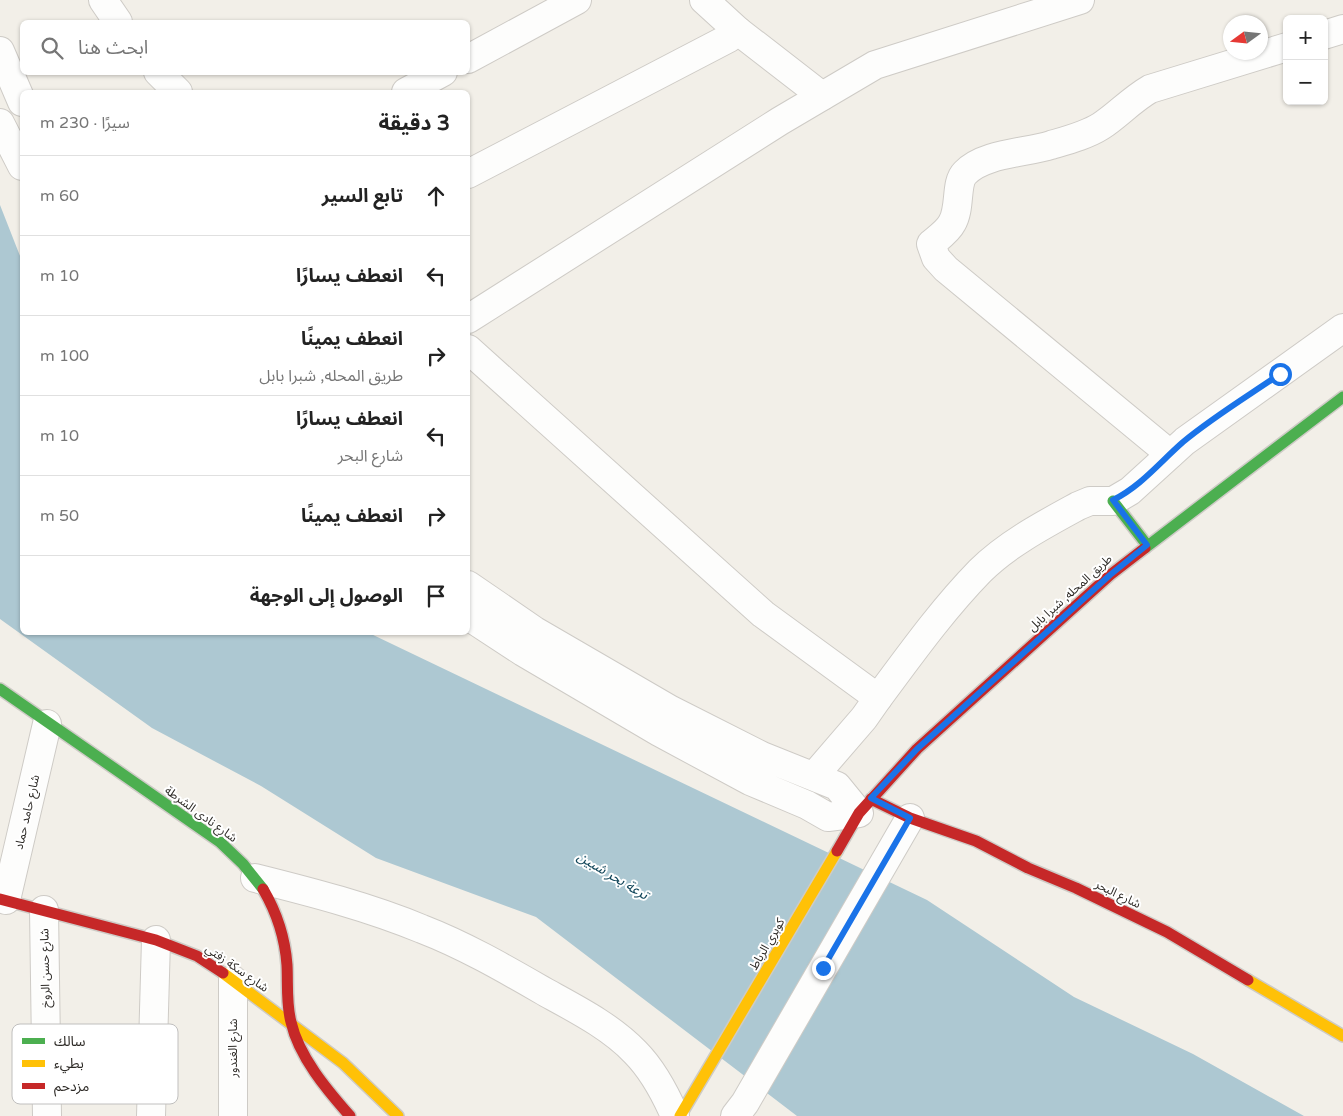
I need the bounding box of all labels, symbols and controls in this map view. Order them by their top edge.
north arrow [1223,15,1268,60]
map controls [1283,15,1328,105]
button: + [1283,15,1328,60]
search box [20,20,470,75]
icon: search [38,34,66,62]
text: ابحث هنا [78,37,148,59]
button: − [1283,60,1328,105]
text: 3 دقيقة [379,111,450,136]
text: سيرًا · 230 m [40,113,130,133]
icon: ahead [422,182,450,210]
text: تابع السير [322,185,403,207]
text: 60 m [40,186,79,206]
icon: left [422,262,450,290]
text: انعطف يسارًا [296,265,403,287]
text: 10 m [40,266,79,286]
text: انعطف يمينًا [301,328,403,350]
icon: right [422,342,450,370]
text: 100 m [40,346,89,366]
route start [1269,363,1292,386]
text: طريق المحله, شبرا بابل [259,366,403,386]
text: انعطف يسارًا [296,408,403,430]
icon: left [422,422,450,450]
text: 10 m [40,426,79,446]
text: شارع البحر [338,446,403,466]
icon: right [422,502,450,530]
text: انعطف يمينًا [301,505,403,527]
text: 50 m [40,506,79,526]
street label: طريق المحله, شبرا بابل [1025,552,1115,635]
icon: arrive [422,582,450,610]
text: الوصول إلى الوجهة [250,585,403,607]
street label: شارع حامد حماد [12,773,44,851]
street label: شارع نادى الشرطة [161,783,240,846]
water label: ترعة بحر شبين [574,848,653,904]
street label: شارع البحر [1091,877,1143,913]
street label: كوبري الرباط [747,915,790,974]
street label: شارع حسن الروخ [37,928,55,1008]
street label: شارع سكة زفتي [201,941,271,997]
route end [812,957,835,980]
street label: شارع الغندور [226,1018,242,1079]
legend [12,1024,178,1104]
text: سالك [54,1033,86,1050]
text: بطيء [54,1055,84,1074]
text: مزدحم [54,1078,89,1097]

